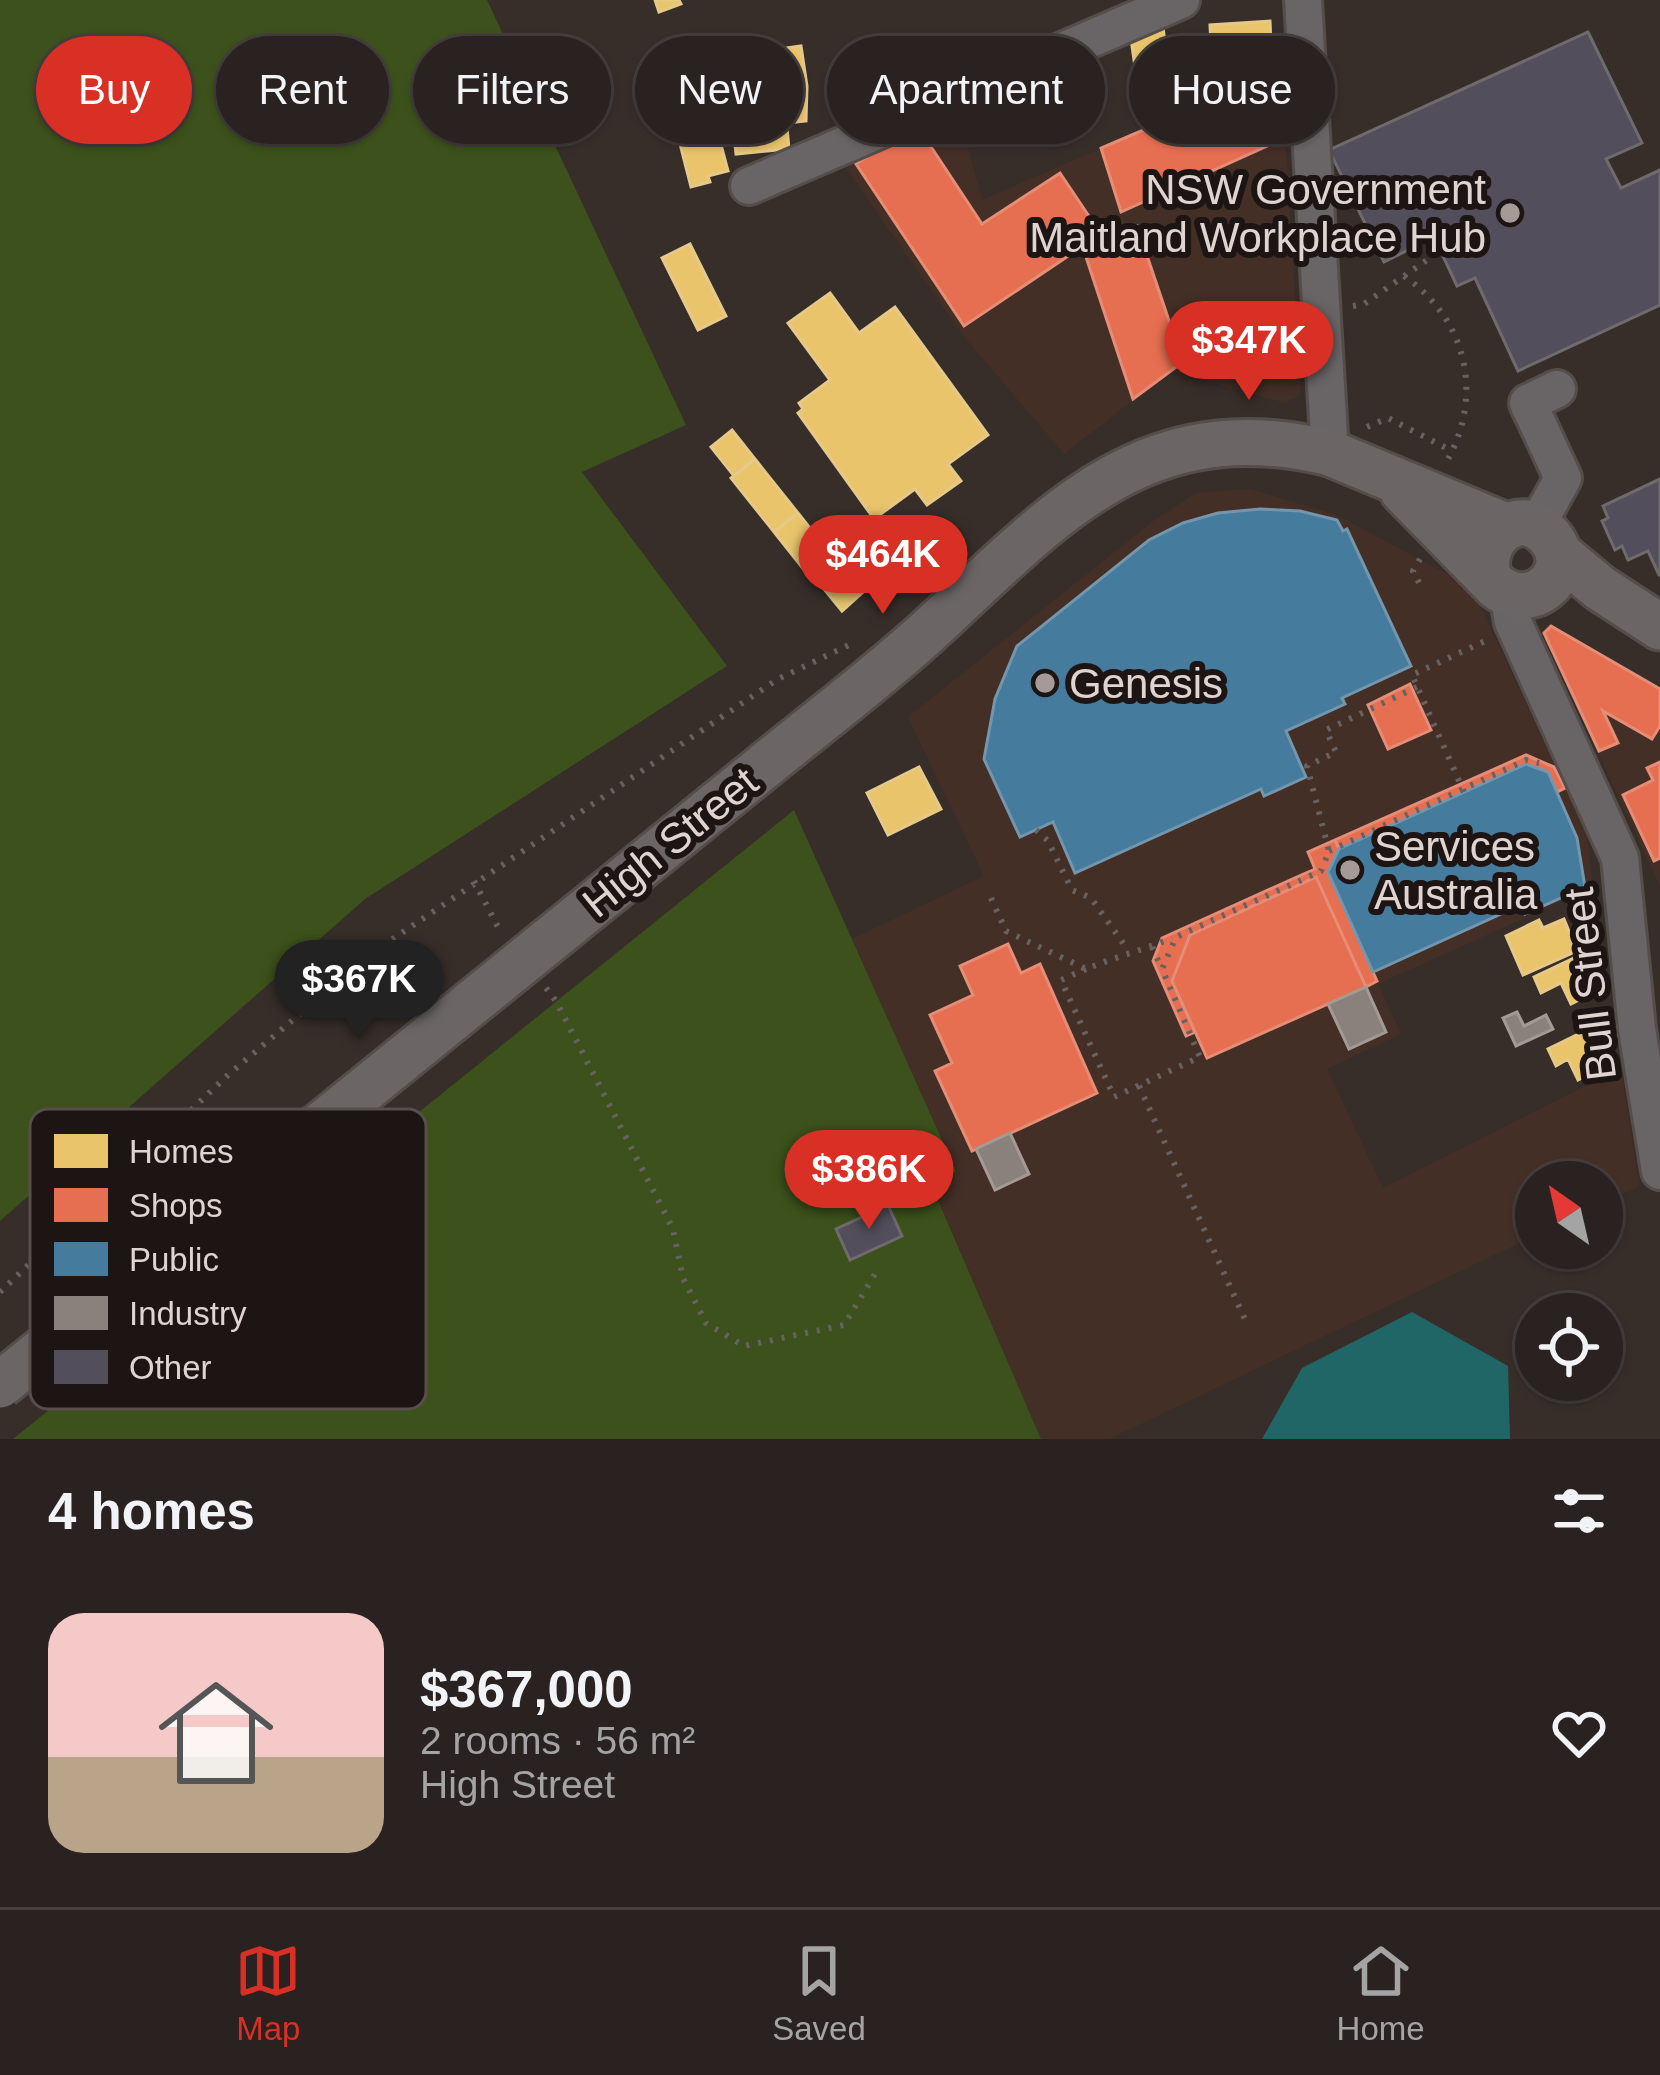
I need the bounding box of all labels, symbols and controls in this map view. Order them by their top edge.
chip: Buy [36,36,192,144]
chip: Rent [216,36,389,144]
chip: Filters [413,36,611,144]
chip: New [635,36,803,144]
chip: Apartment [827,36,1105,144]
chip: House [1129,36,1335,144]
place label: NSW Government Maitland Workplace Hub [1029,166,1486,261]
marker: NSW Government Maitland Workplace Hub [1497,200,1523,226]
pin: $347K [1165,301,1333,403]
text: $347K [1192,318,1306,361]
pin: $464K [799,515,967,617]
text: $464K [826,532,940,575]
place label: Genesis [1069,660,1223,707]
marker: Genesis [1032,670,1058,696]
street label: High Street [574,757,767,926]
place label: Services Australia [1374,823,1538,918]
marker: Services Australia [1337,857,1363,883]
street label: Bull Street [1555,885,1625,1083]
pin: $367K [275,940,443,1042]
text: $367K [302,957,416,1000]
legend [30,1109,426,1409]
pin: $386K [785,1130,953,1232]
text: Homes [129,1133,234,1170]
text: $386K [812,1147,926,1190]
north arrow [1515,1161,1623,1269]
map controls [1515,1161,1623,1401]
text: Shops [129,1187,223,1224]
text: Public [129,1241,219,1278]
button: locate [1515,1293,1623,1401]
text: Industry [129,1295,247,1332]
text: Other [129,1349,212,1386]
icon: filters [1546,1478,1612,1544]
text: 4 homes [48,1483,255,1540]
icon: home [144,1661,288,1805]
text: $367,000 [420,1661,633,1718]
icon: heart [1546,1700,1612,1766]
text: 2 rooms · 56 m² [420,1719,695,1762]
text: High Street [420,1763,615,1806]
tab: Map [235,1938,301,2048]
tab: Saved [772,1938,866,2048]
tab: Home [1337,1938,1425,2048]

